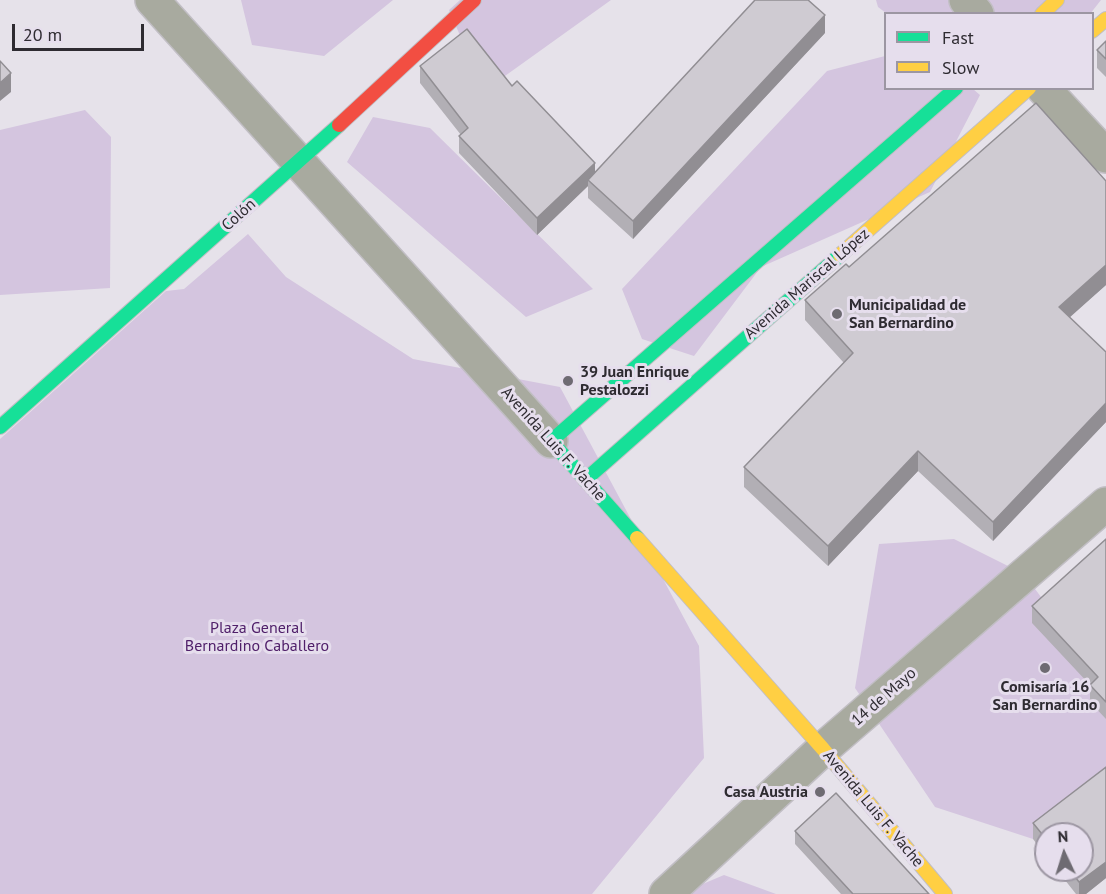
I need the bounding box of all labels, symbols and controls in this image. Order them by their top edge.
scale bar [15,12,147,50]
legend [884,12,1094,90]
text: 20 m [23,23,62,46]
text: Fast [942,26,974,49]
text: Slow [942,56,980,79]
street label: Colón [218,195,260,235]
street label: Avenida Mariscal López [741,225,873,343]
place label: Municipalidad de San Bernardino [849,295,966,333]
marker: Municipalidad de San Bernardino [830,307,844,321]
place label: 39 Juan Enrique Pestalozzi [580,362,689,400]
marker: 39 Juan Enrique Pestalozzi [561,374,575,388]
street label: Avenida Luis F. Vache [497,383,609,505]
park label: Plaza General Bernardino Caballero [185,618,329,656]
marker: Comisaría 16 San Bernardino [1038,661,1052,675]
street label: 14 de Mayo [848,664,920,730]
place label: Comisaría 16 San Bernardino [993,677,1097,715]
street label: Avenida Luis F. Vache [819,747,927,871]
place label: Casa Austria [724,782,808,802]
marker: Casa Austria [813,785,827,799]
north arrow [1034,822,1094,882]
text: N [1057,826,1069,846]

